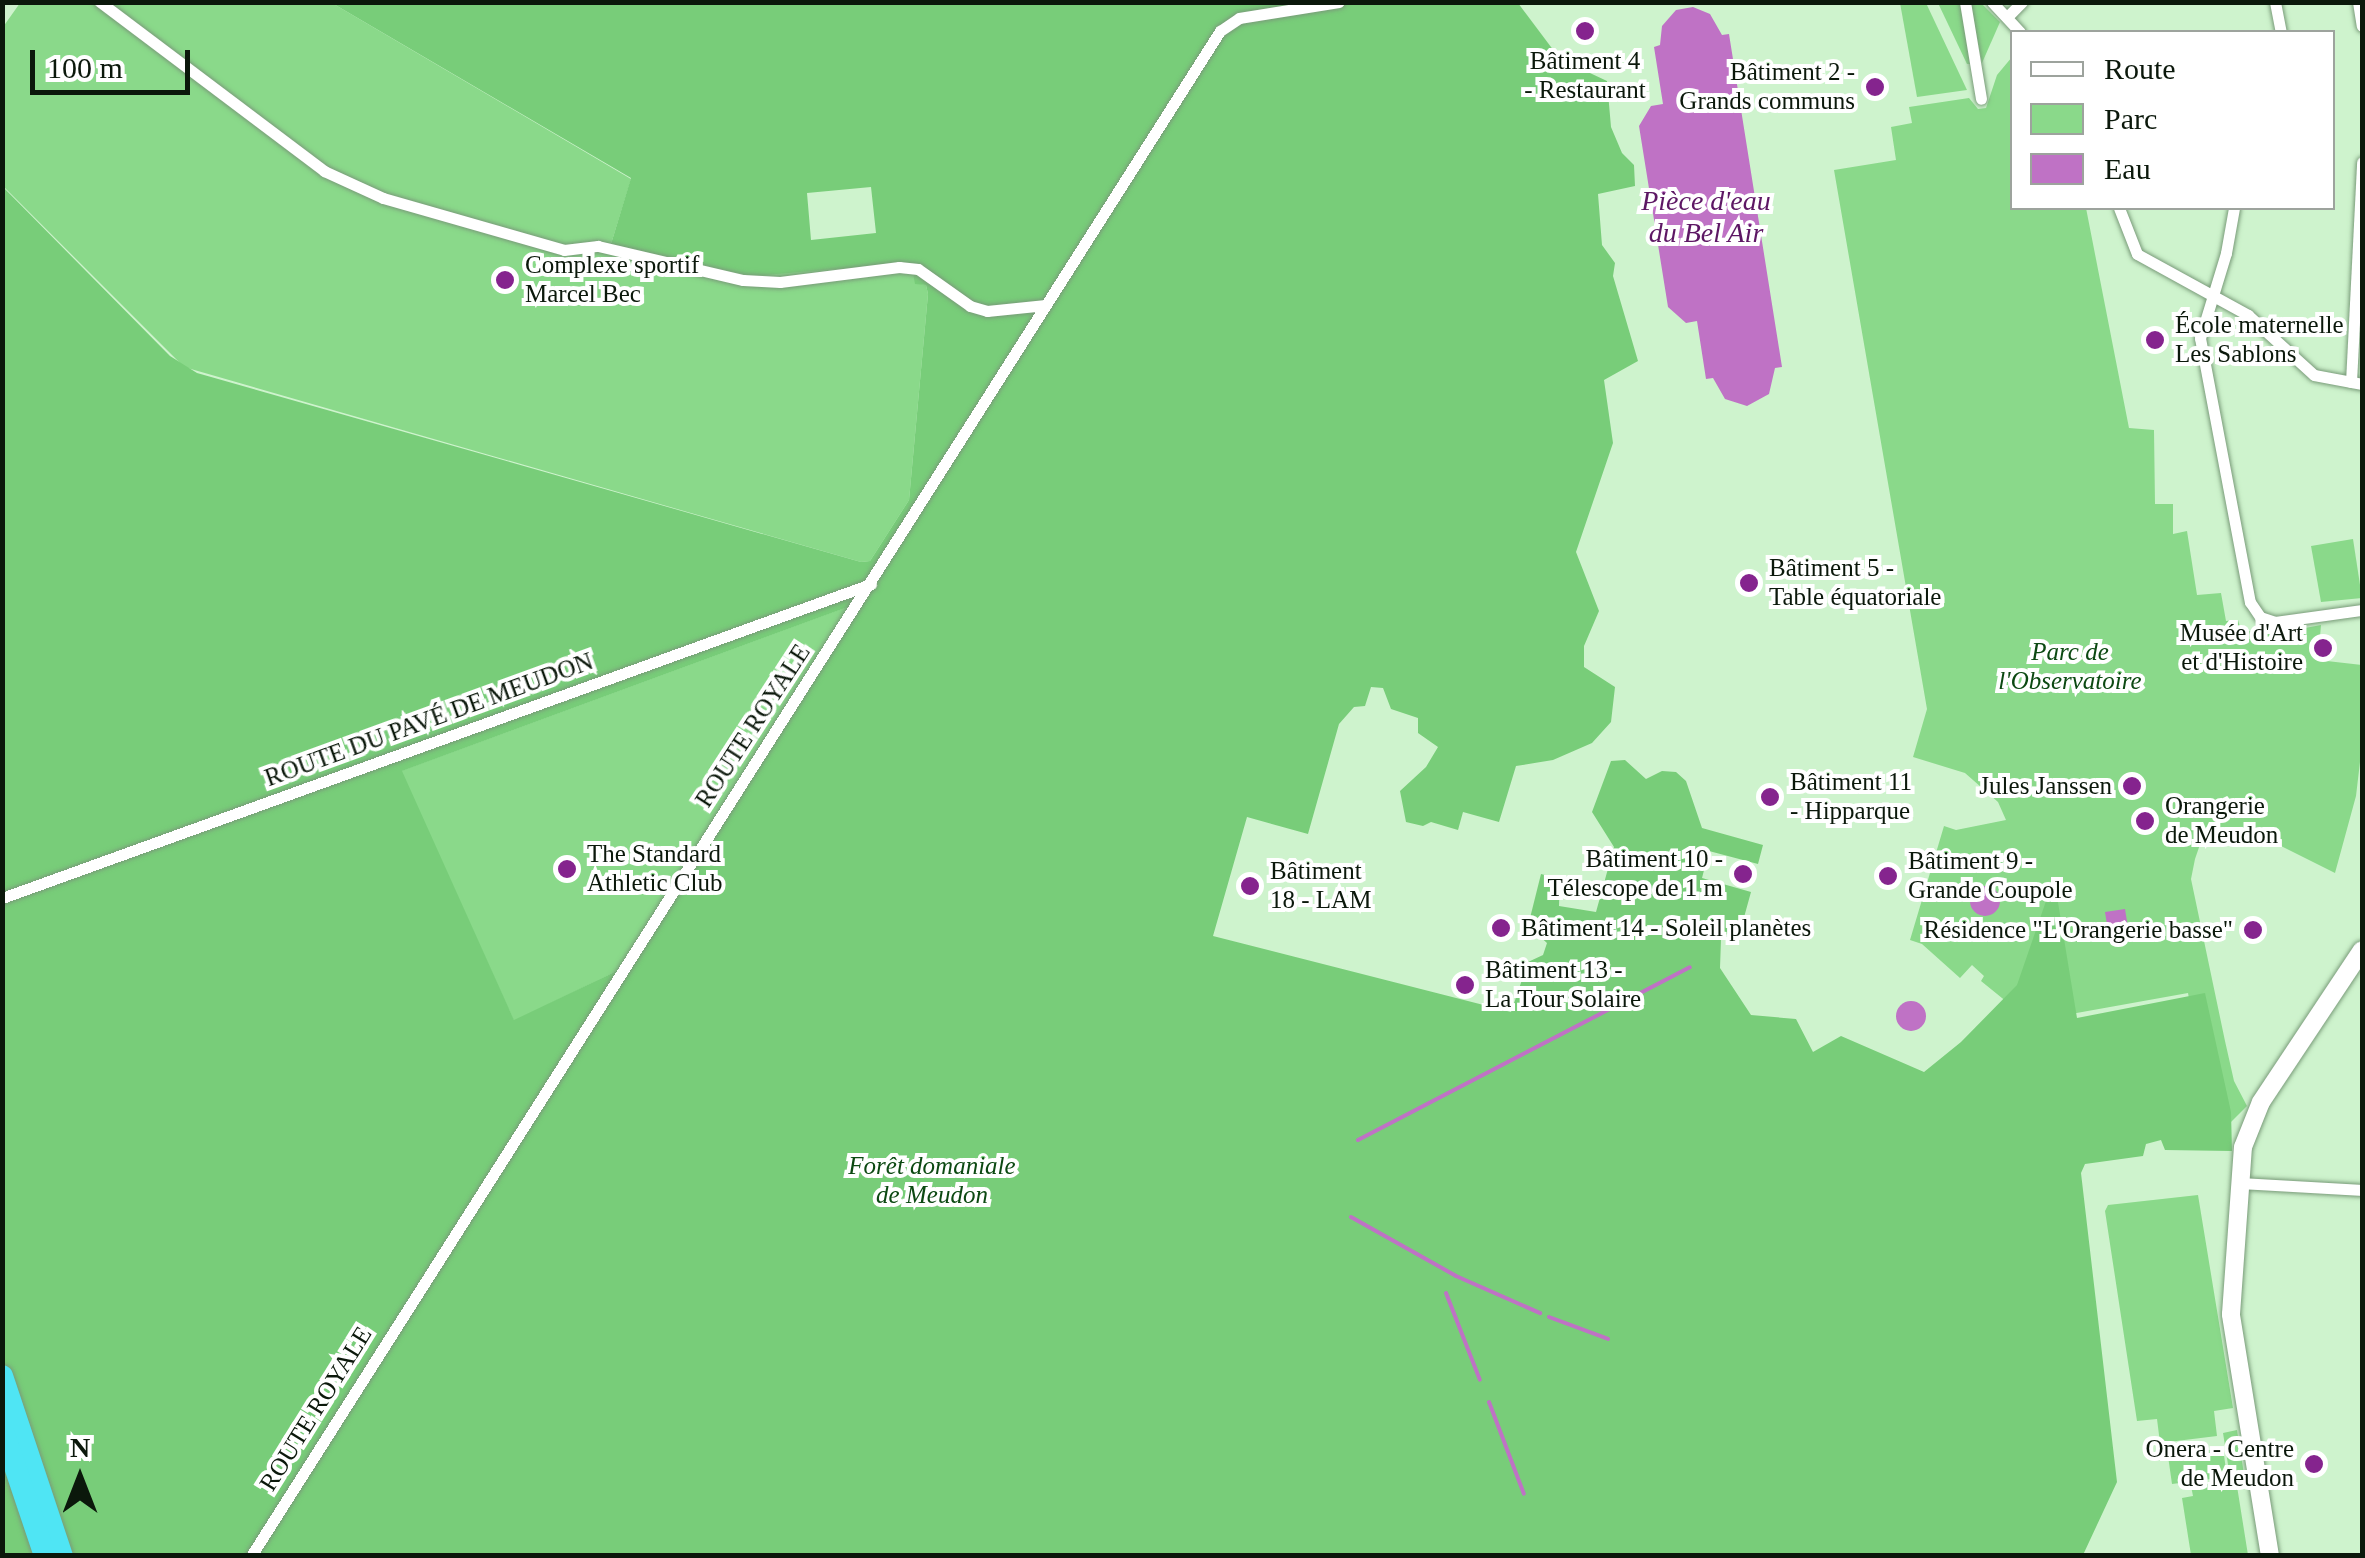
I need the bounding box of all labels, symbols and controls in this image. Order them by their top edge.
marker: Bâtiment 4 - Restaurant [1574,20,1596,42]
scale bar [35,30,195,92]
legend [2010,30,2335,210]
place label: Bâtiment 4 - Restaurant [1524,47,1646,106]
text: 100 m [47,51,123,84]
text: Route [2104,52,2176,85]
place label: Bâtiment 2 - Grands communs [1679,58,1855,117]
marker: Bâtiment 2 - Grands communs [1864,76,1886,98]
text: Parc [2104,102,2157,135]
text: Eau [2104,152,2151,185]
water label: Pièce d'eau du Bel Air [1641,184,1771,250]
place label: Complexe sportif Marcel Bec [525,251,699,310]
marker: Complexe sportif Marcel Bec [494,269,516,291]
place label: École maternelle Les Sablons [2175,311,2344,370]
marker: École maternelle Les Sablons [2144,329,2166,351]
place label: Bâtiment 5 - Table équatoriale [1769,554,1941,613]
marker: Bâtiment 5 - Table équatoriale [1738,572,1760,594]
place label: Musée d'Art et d'Histoire [2180,619,2303,678]
marker: Musée d'Art et d'Histoire [2312,637,2334,659]
park label: Parc de l'Observatoire [1998,638,2142,697]
street label: ROUTE ROYALE [689,639,817,813]
street label: ROUTE DU PAVÉ DE MEUDON [261,647,597,793]
place label: Bâtiment 11 - Hipparque [1790,768,1912,827]
place label: Jules Janssen [1979,771,2112,801]
marker: Jules Janssen [2121,775,2143,797]
marker: Bâtiment 11 - Hipparque [1759,786,1781,808]
place label: Orangerie de Meudon [2165,792,2278,851]
marker: Orangerie de Meudon [2134,810,2156,832]
place label: The Standard Athletic Club [587,840,722,899]
place label: Bâtiment 10 - Télescope de 1 m [1547,845,1723,904]
place label: Bâtiment 9 - Grande Coupole [1908,847,2073,906]
place label: Bâtiment 18 - LAM [1270,857,1371,916]
marker: The Standard Athletic Club [556,858,578,880]
marker: Bâtiment 10 - Télescope de 1 m [1732,863,1754,885]
marker: Bâtiment 9 - Grande Coupole [1877,865,1899,887]
marker: Bâtiment 18 - LAM [1239,875,1261,897]
place label: Bâtiment 14 - Soleil planètes [1521,913,1811,943]
place label: Résidence "L'Orangerie basse" [1923,915,2233,945]
marker: Bâtiment 14 - Soleil planètes [1490,917,1512,939]
marker: Résidence "L'Orangerie basse" [2242,919,2264,941]
place label: Bâtiment 13 - La Tour Solaire [1485,956,1642,1015]
marker: Bâtiment 13 - La Tour Solaire [1454,974,1476,996]
park label: Forêt domaniale de Meudon [848,1152,1016,1211]
street label: ROUTE ROYALE [253,1321,379,1497]
north arrow [30,1428,130,1528]
text: N [70,1432,90,1463]
place label: Onera - Centre de Meudon [2145,1435,2294,1494]
marker: Onera - Centre de Meudon [2303,1453,2325,1475]

